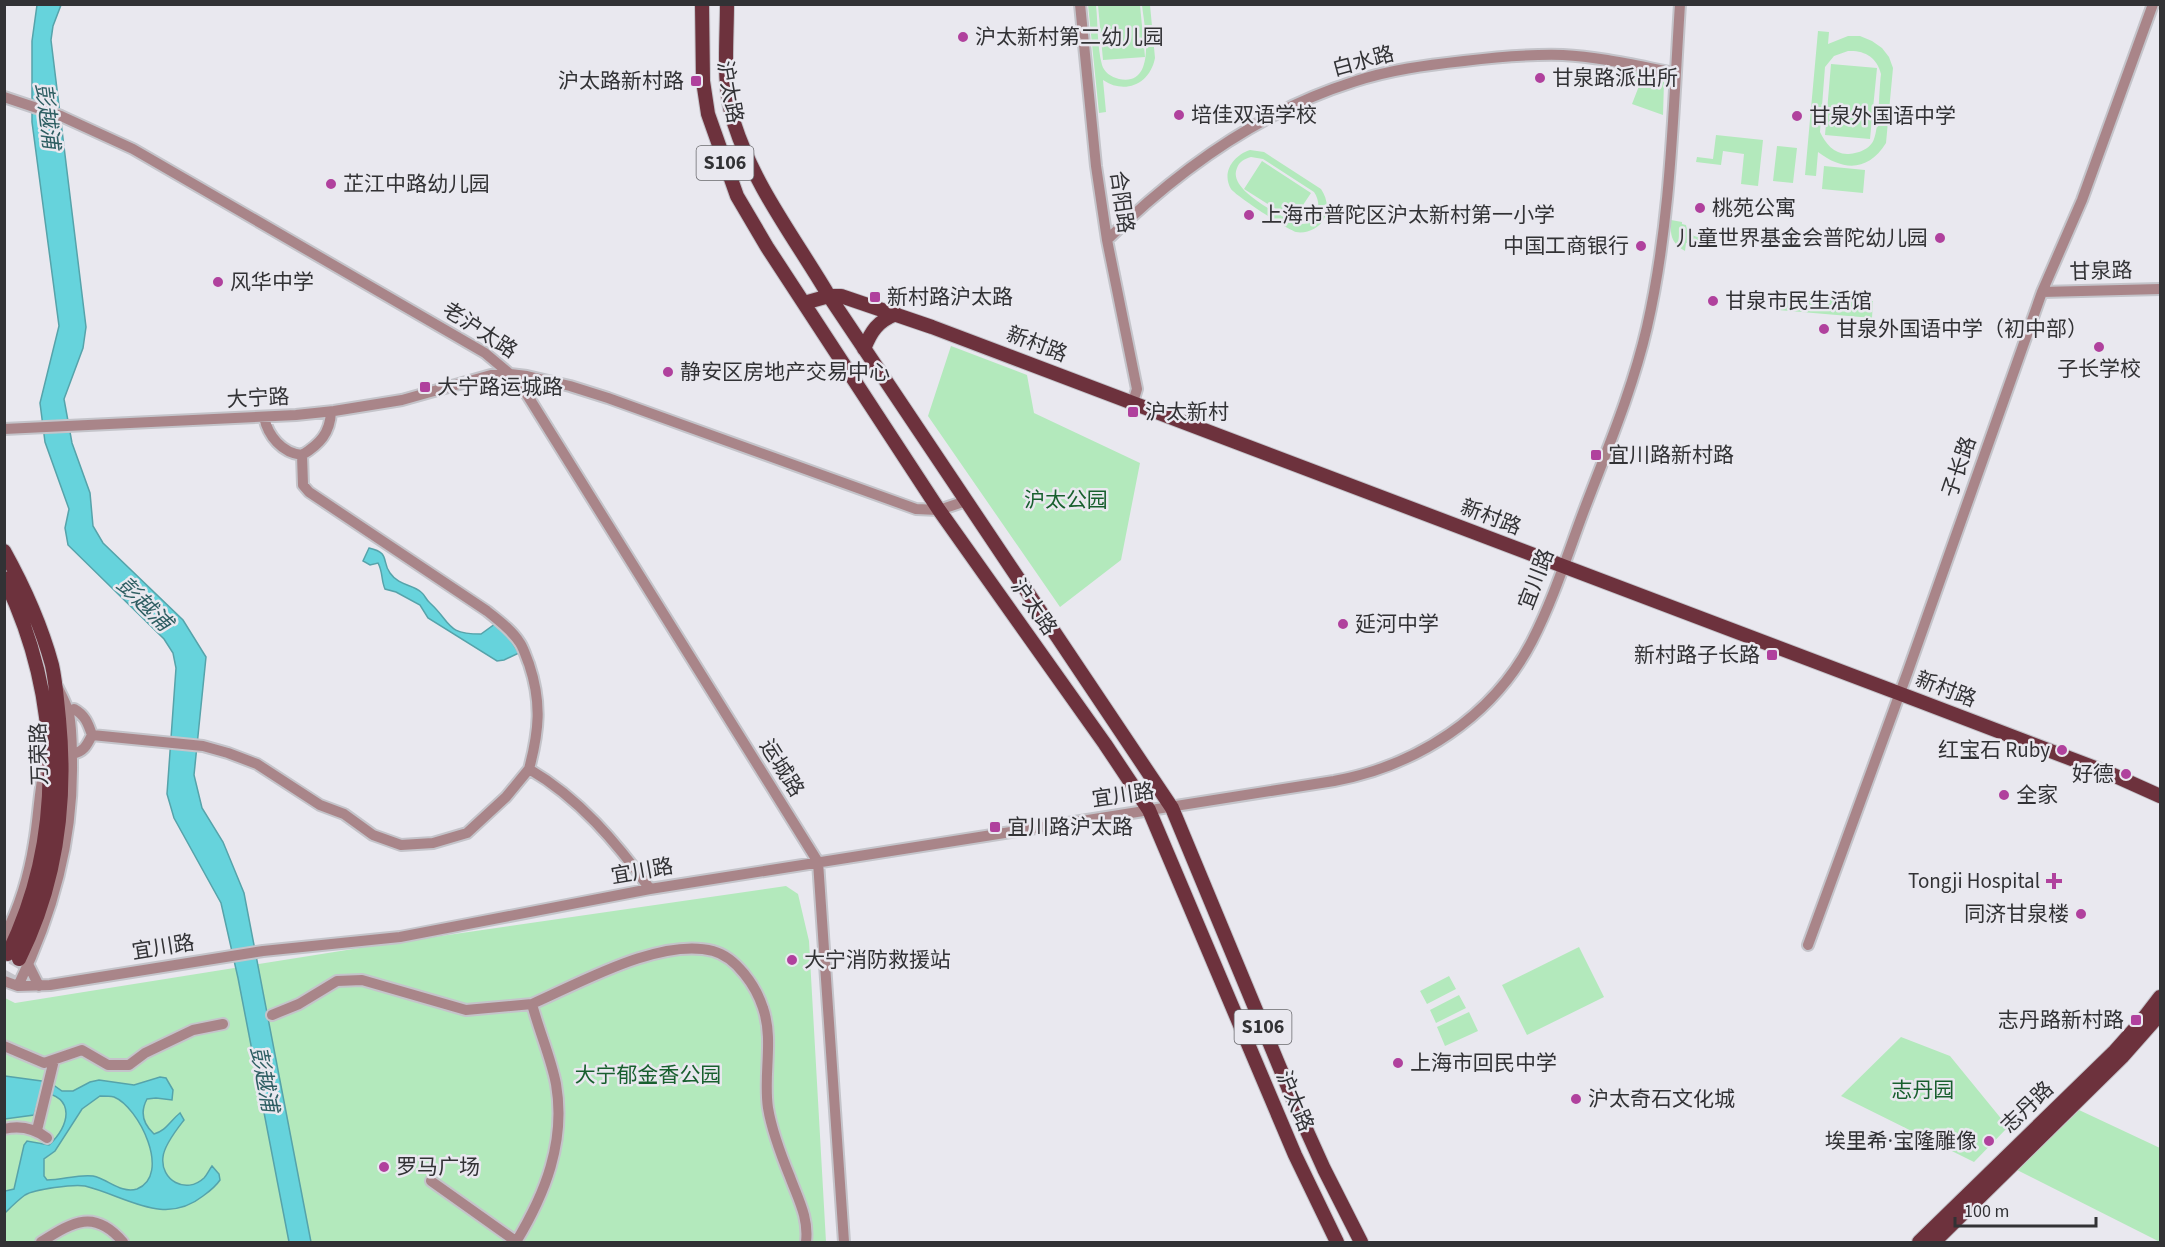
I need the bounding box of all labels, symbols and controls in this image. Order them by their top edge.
place label: 沪太新村第二幼儿园 [975,22,1164,52]
marker: 沪太新村第二幼儿园 [956,30,970,44]
street label: 白水路 [1329,38,1397,84]
street label: 沪太路 [710,58,750,126]
place label: 甘泉路派出所 [1552,63,1678,93]
place label: 沪太路新村路 [558,66,684,96]
marker: 甘泉路派出所 [1533,71,1547,85]
marker: 沪太路新村路 [689,74,703,88]
water label: 彭越浦 [27,81,67,154]
place label: 培佳双语学校 [1191,100,1317,130]
place label: 甘泉外国语中学 [1809,101,1956,131]
marker: 培佳双语学校 [1172,108,1186,122]
marker: 甘泉外国语中学 [1790,109,1804,123]
road number: S106 [696,146,754,180]
place label: 芷江中路幼儿园 [343,169,490,199]
street label: 合阳路 [1103,169,1141,235]
marker: 芷江中路幼儿园 [324,177,338,191]
place label: 桃苑公寓 [1712,193,1796,223]
place label: 上海市普陀区沪太新村第一小学 [1261,200,1555,230]
marker: 桃苑公寓 [1693,201,1707,215]
marker: 上海市普陀区沪太新村第一小学 [1242,208,1256,222]
place label: 儿童世界基金会普陀幼儿园 [1676,223,1928,253]
place label: 中国工商银行 [1503,231,1629,261]
marker: 儿童世界基金会普陀幼儿园 [1933,231,1947,245]
marker: 中国工商银行 [1634,239,1648,253]
street label: 甘泉路 [2069,255,2133,287]
place label: 风华中学 [230,267,314,297]
marker: 风华中学 [211,275,225,289]
place label: 新村路沪太路 [887,282,1013,312]
place label: 甘泉市民生活馆 [1725,286,1872,316]
marker: 新村路沪太路 [868,290,882,304]
marker: 甘泉市民生活馆 [1706,294,1720,308]
street label: 老沪太路 [437,295,523,365]
place label: 甘泉外国语中学（初中部） [1836,314,2088,344]
street label: 新村路 [1002,319,1072,369]
marker: 甘泉外国语中学（初中部） [1817,322,1831,336]
marker: 子长学校 [2092,340,2106,354]
place label: 子长学校 [2057,354,2141,384]
place label: 静安区房地产交易中心 [680,357,890,387]
marker: 静安区房地产交易中心 [661,365,675,379]
place label: 大宁路运城路 [437,372,563,402]
marker: 大宁路运城路 [418,380,432,394]
street label: 大宁路 [226,381,290,415]
place label: 沪太新村 [1145,397,1229,427]
marker: 沪太新村 [1126,405,1140,419]
street label: 子长路 [1935,432,1983,502]
place label: 宜川路新村路 [1608,440,1734,470]
marker: 宜川路新村路 [1589,448,1603,462]
park label: 沪太公园 [1024,485,1108,515]
street label: 新村路 [1456,492,1526,542]
street label: 宜川路 [1511,544,1561,614]
water label: 彭越浦 [109,570,181,641]
street label: 沪太路 [1004,573,1064,641]
place label: 延河中学 [1355,609,1439,639]
marker: 延河中学 [1336,617,1350,631]
place label: 新村路子长路 [1634,640,1760,670]
marker: 新村路子长路 [1765,648,1779,662]
street label: 新村路 [1911,664,1981,714]
street label: 万荣路 [23,722,55,786]
street label: 运城路 [753,733,811,803]
place label: 红宝石 Ruby [1938,735,2050,765]
marker: 红宝石 Ruby [2055,743,2069,757]
place label: 好德 [2072,759,2114,789]
marker: 好德 [2119,767,2133,781]
street label: 宜川路 [1090,776,1156,814]
place label: 全家 [2016,780,2058,810]
marker: 全家 [1997,788,2011,802]
place label: 宜川路沪太路 [1007,812,1133,842]
marker: 宜川路沪太路 [988,820,1002,834]
street label: 宜川路 [608,851,676,891]
place label: Tongji Hospital [1908,866,2040,896]
marker: Tongji Hospital [2045,872,2063,890]
place label: 同济甘泉楼 [1964,899,2069,929]
marker: 同济甘泉楼 [2074,907,2088,921]
street label: 宜川路 [130,927,196,967]
place label: 大宁消防救援站 [804,945,951,975]
marker: 大宁消防救援站 [785,953,799,967]
place label: 志丹路新村路 [1998,1005,2124,1035]
road number: S106 [1234,1010,1292,1044]
marker: 志丹路新村路 [2129,1013,2143,1027]
water label: 彭越浦 [242,1044,287,1117]
place label: 上海市回民中学 [1410,1048,1557,1078]
marker: 上海市回民中学 [1391,1056,1405,1070]
park label: 大宁郁金香公园 [575,1060,722,1090]
street label: 沪太路 [1269,1066,1321,1136]
street label: 志丹路 [1994,1074,2060,1140]
park label: 志丹园 [1892,1075,1955,1105]
place label: 沪太奇石文化城 [1588,1084,1735,1114]
marker: 沪太奇石文化城 [1569,1092,1583,1106]
place label: 埃里希·宝隆雕像 [1825,1126,1977,1156]
marker: 埃里希·宝隆雕像 [1982,1134,1996,1148]
place label: 罗马广场 [396,1152,480,1182]
marker: 罗马广场 [377,1160,391,1174]
scale bar [1955,1190,2096,1228]
text: 100 m [1964,1199,2009,1224]

